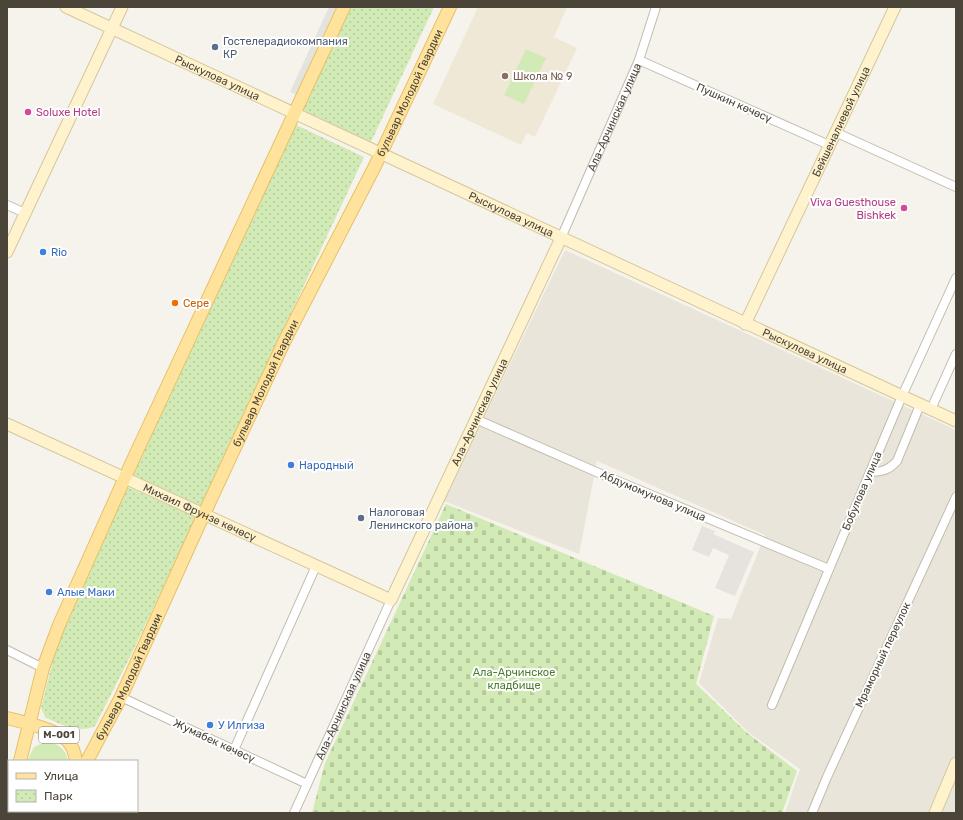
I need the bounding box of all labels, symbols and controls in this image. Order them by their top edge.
street label: бульвар Молодой Гвардии [374,27,445,159]
place label: Гостелерадиокомпания КР [223,35,348,61]
marker: Гостелерадиокомпания КР [210,42,220,52]
street label: Рыскулова улица [173,52,262,103]
street label: Ала-Арчинская улица [585,61,643,173]
street label: Бейшеналиевой улица [809,64,872,179]
place label: Школа № 9 [513,70,572,83]
marker: Школа № 9 [500,71,510,81]
street label: Пушкин көчөсү [694,81,774,125]
place label: Soluxe Hotel [36,106,100,119]
marker: Soluxe Hotel [23,107,33,117]
street label: Рыскулова улица [467,189,556,239]
place label: Viva Guesthouse Bishkek [810,196,896,222]
marker: Viva Guesthouse Bishkek [899,203,909,213]
place label: Rio [51,246,67,259]
marker: Rio [38,247,48,257]
place label: Сере [183,297,209,310]
marker: Сере [170,298,180,308]
street label: бульвар Молодой Гвардии [230,317,301,449]
street label: Рыскулова улица [761,325,849,376]
street label: Ала-Арчинская улица [448,356,510,468]
street label: Бобулова улица [839,449,885,533]
place label: Народный [299,459,354,472]
marker: Народный [286,460,296,470]
street label: Абдумомунова улица [598,468,708,524]
street label: Михаил Фрунзе көчөсү [141,481,258,544]
place label: Налоговая Ленинского района [369,506,473,532]
marker: Налоговая Ленинского района [356,513,366,523]
place label: Алые Маки [57,586,115,599]
marker: Алые Маки [44,587,54,597]
street label: Мраморный переулок [853,600,913,710]
street label: бульвар Молодой Гвардии [93,611,164,743]
street label: Ала-Арчинская улица [313,650,373,762]
park label: Ала-Арчинское кладбище [473,666,555,692]
street label: Жумабек көчөсү [171,716,257,766]
place label: У Илгиза [218,719,265,732]
marker: У Илгиза [205,720,215,730]
road number: М-001 [39,727,79,743]
legend [8,760,138,812]
text: Улица [44,769,78,783]
text: Парк [44,789,73,803]

